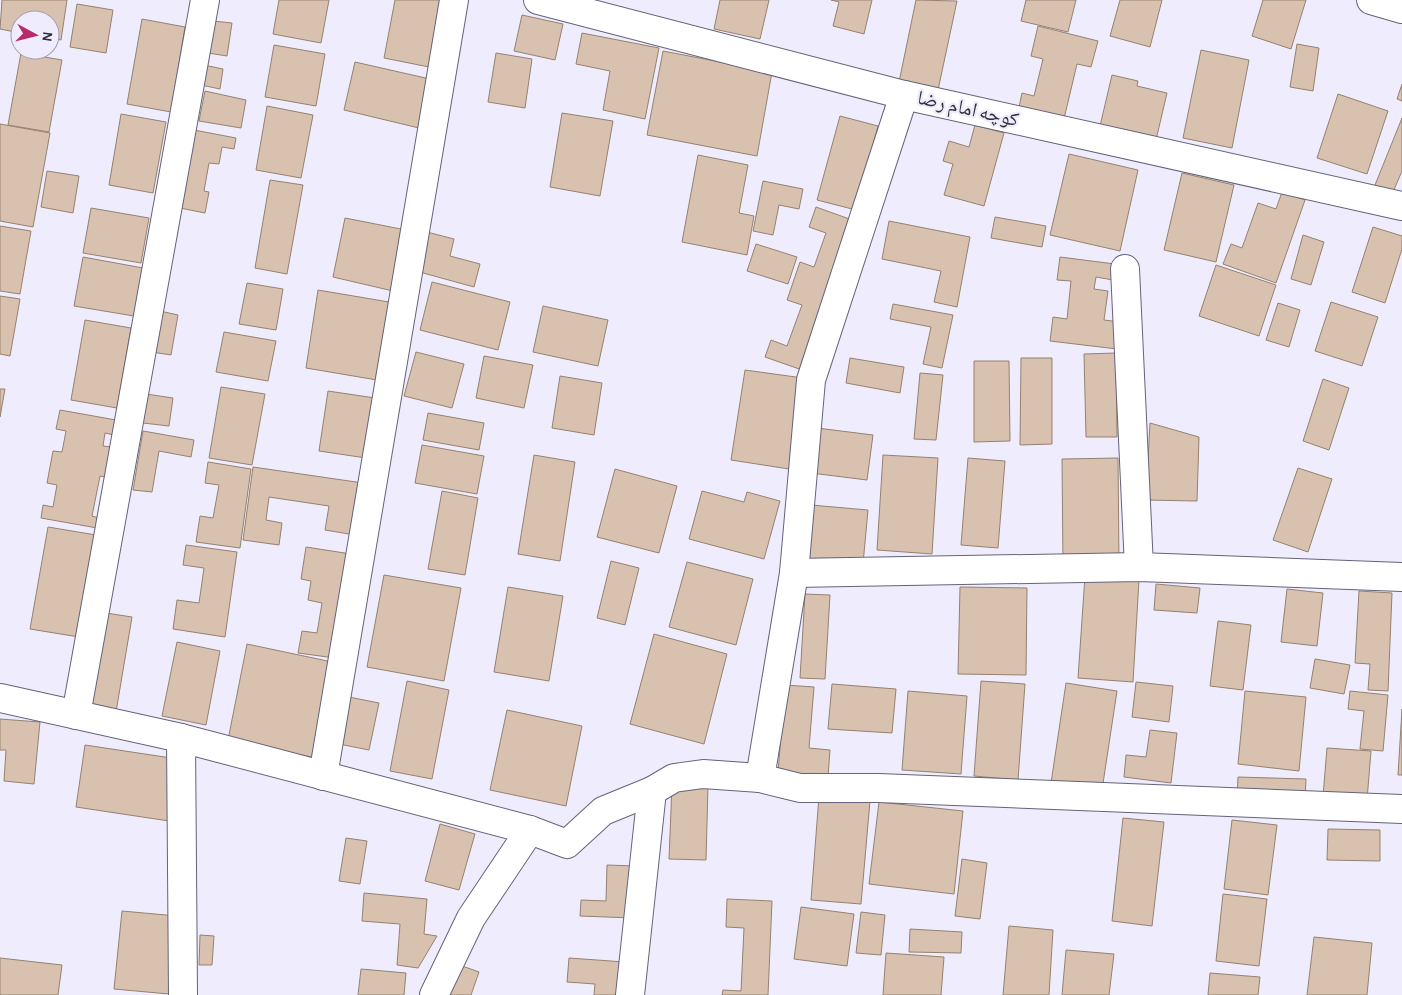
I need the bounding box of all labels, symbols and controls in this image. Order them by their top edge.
north arrow [10,10,60,60]
text: N [39,31,54,42]
street label: کوچه امام رضا [915,88,1021,133]

